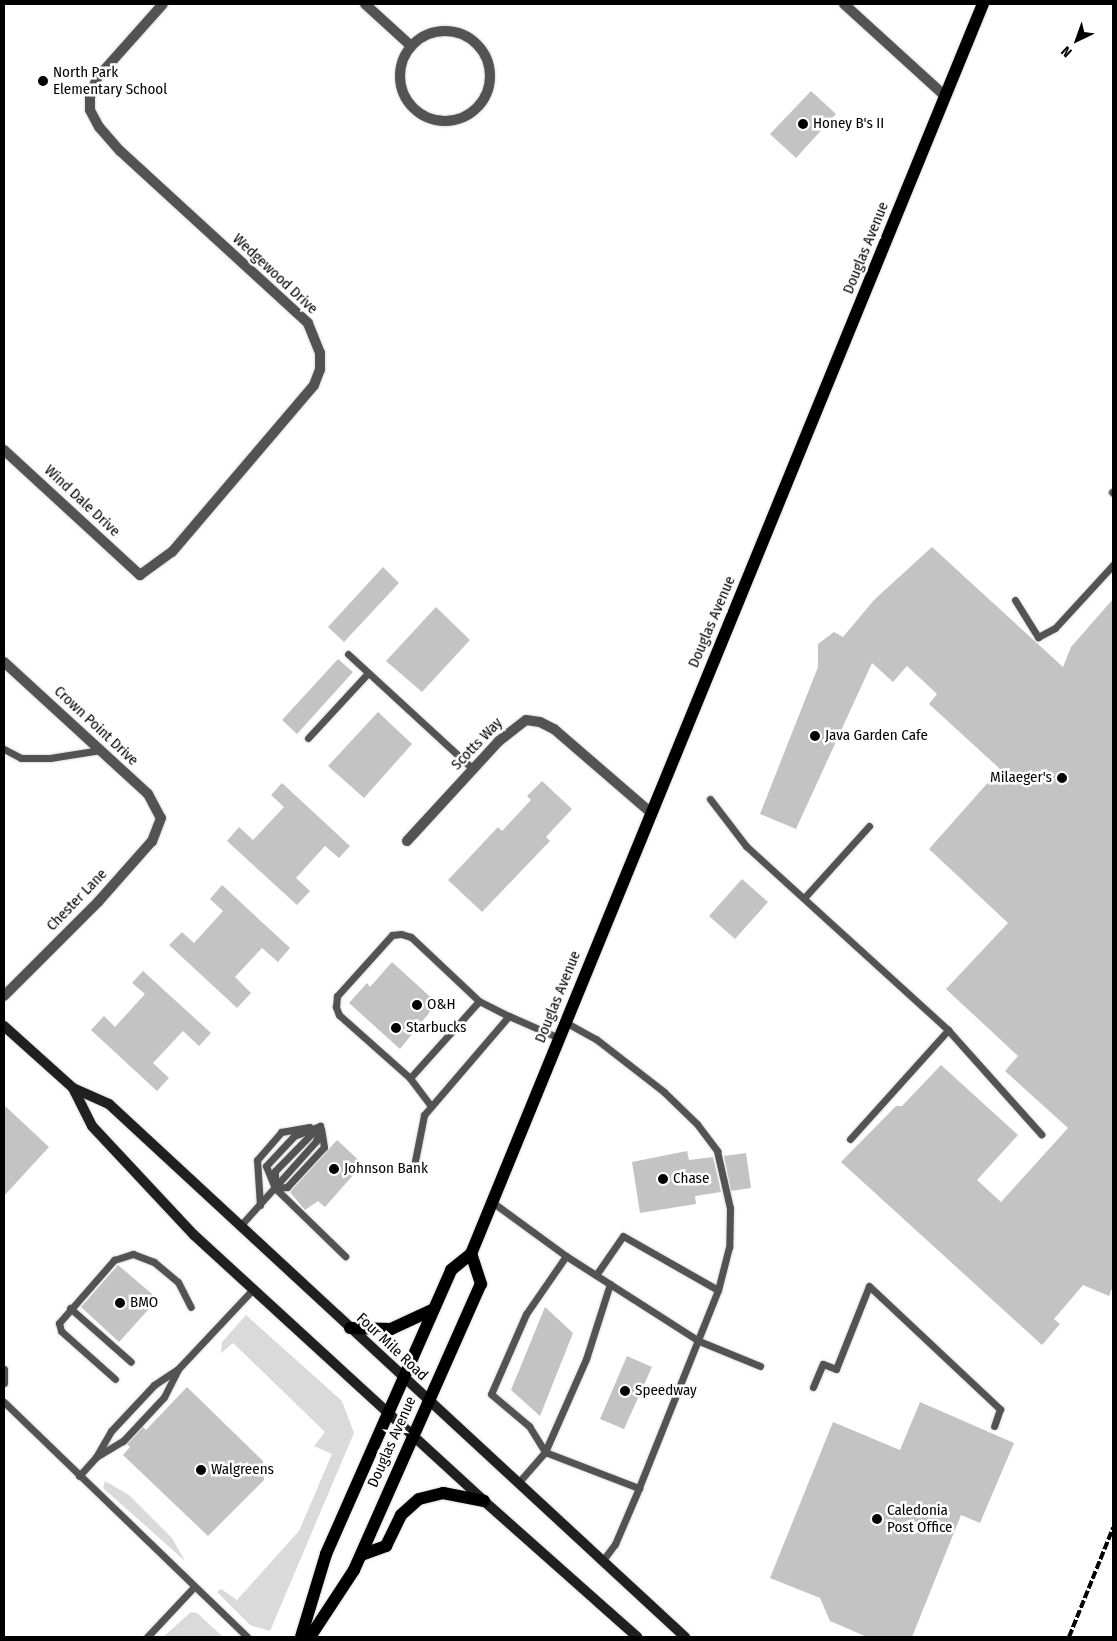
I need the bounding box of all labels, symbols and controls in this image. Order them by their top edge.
north arrow [1052,15,1102,65]
text: N [1058,42,1075,61]
place label: North Park Elementary School [53,63,167,98]
marker: North Park Elementary School [37,75,49,87]
place label: Honey B's II [813,115,884,133]
marker: Honey B's II [797,118,809,130]
street label: Douglas Avenue [839,199,893,297]
street label: Wedgewood Drive [229,230,321,318]
street label: Wind Dale Drive [40,461,124,541]
street label: Douglas Avenue [685,574,739,670]
street label: Crown Point Drive [50,682,142,770]
street label: Scotts Way [448,714,506,774]
place label: Java Garden Cafe [825,727,928,745]
marker: Java Garden Cafe [809,730,821,742]
place label: Milaeger's [990,769,1052,787]
marker: Milaeger's [1056,772,1068,784]
street label: Chester Lane [43,865,111,935]
street label: Douglas Avenue [531,948,585,1046]
place label: O&H [427,996,455,1014]
marker: O&H [411,999,423,1011]
place label: Starbucks [406,1019,466,1037]
marker: Starbucks [390,1022,402,1034]
place label: Johnson Bank [344,1160,428,1178]
marker: Johnson Bank [328,1163,340,1175]
place label: Chase [673,1170,709,1188]
marker: Chase [657,1173,669,1185]
place label: BMO [130,1294,158,1312]
marker: BMO [114,1297,126,1309]
street label: Four Mile Road [353,1309,431,1385]
place label: Speedway [635,1382,697,1400]
marker: Speedway [619,1385,631,1397]
street label: Douglas Avenue [364,1394,420,1490]
place label: Walgreens [211,1461,274,1479]
marker: Walgreens [195,1464,207,1476]
place label: Caledonia Post Office [887,1501,953,1536]
marker: Caledonia Post Office [871,1513,883,1525]

